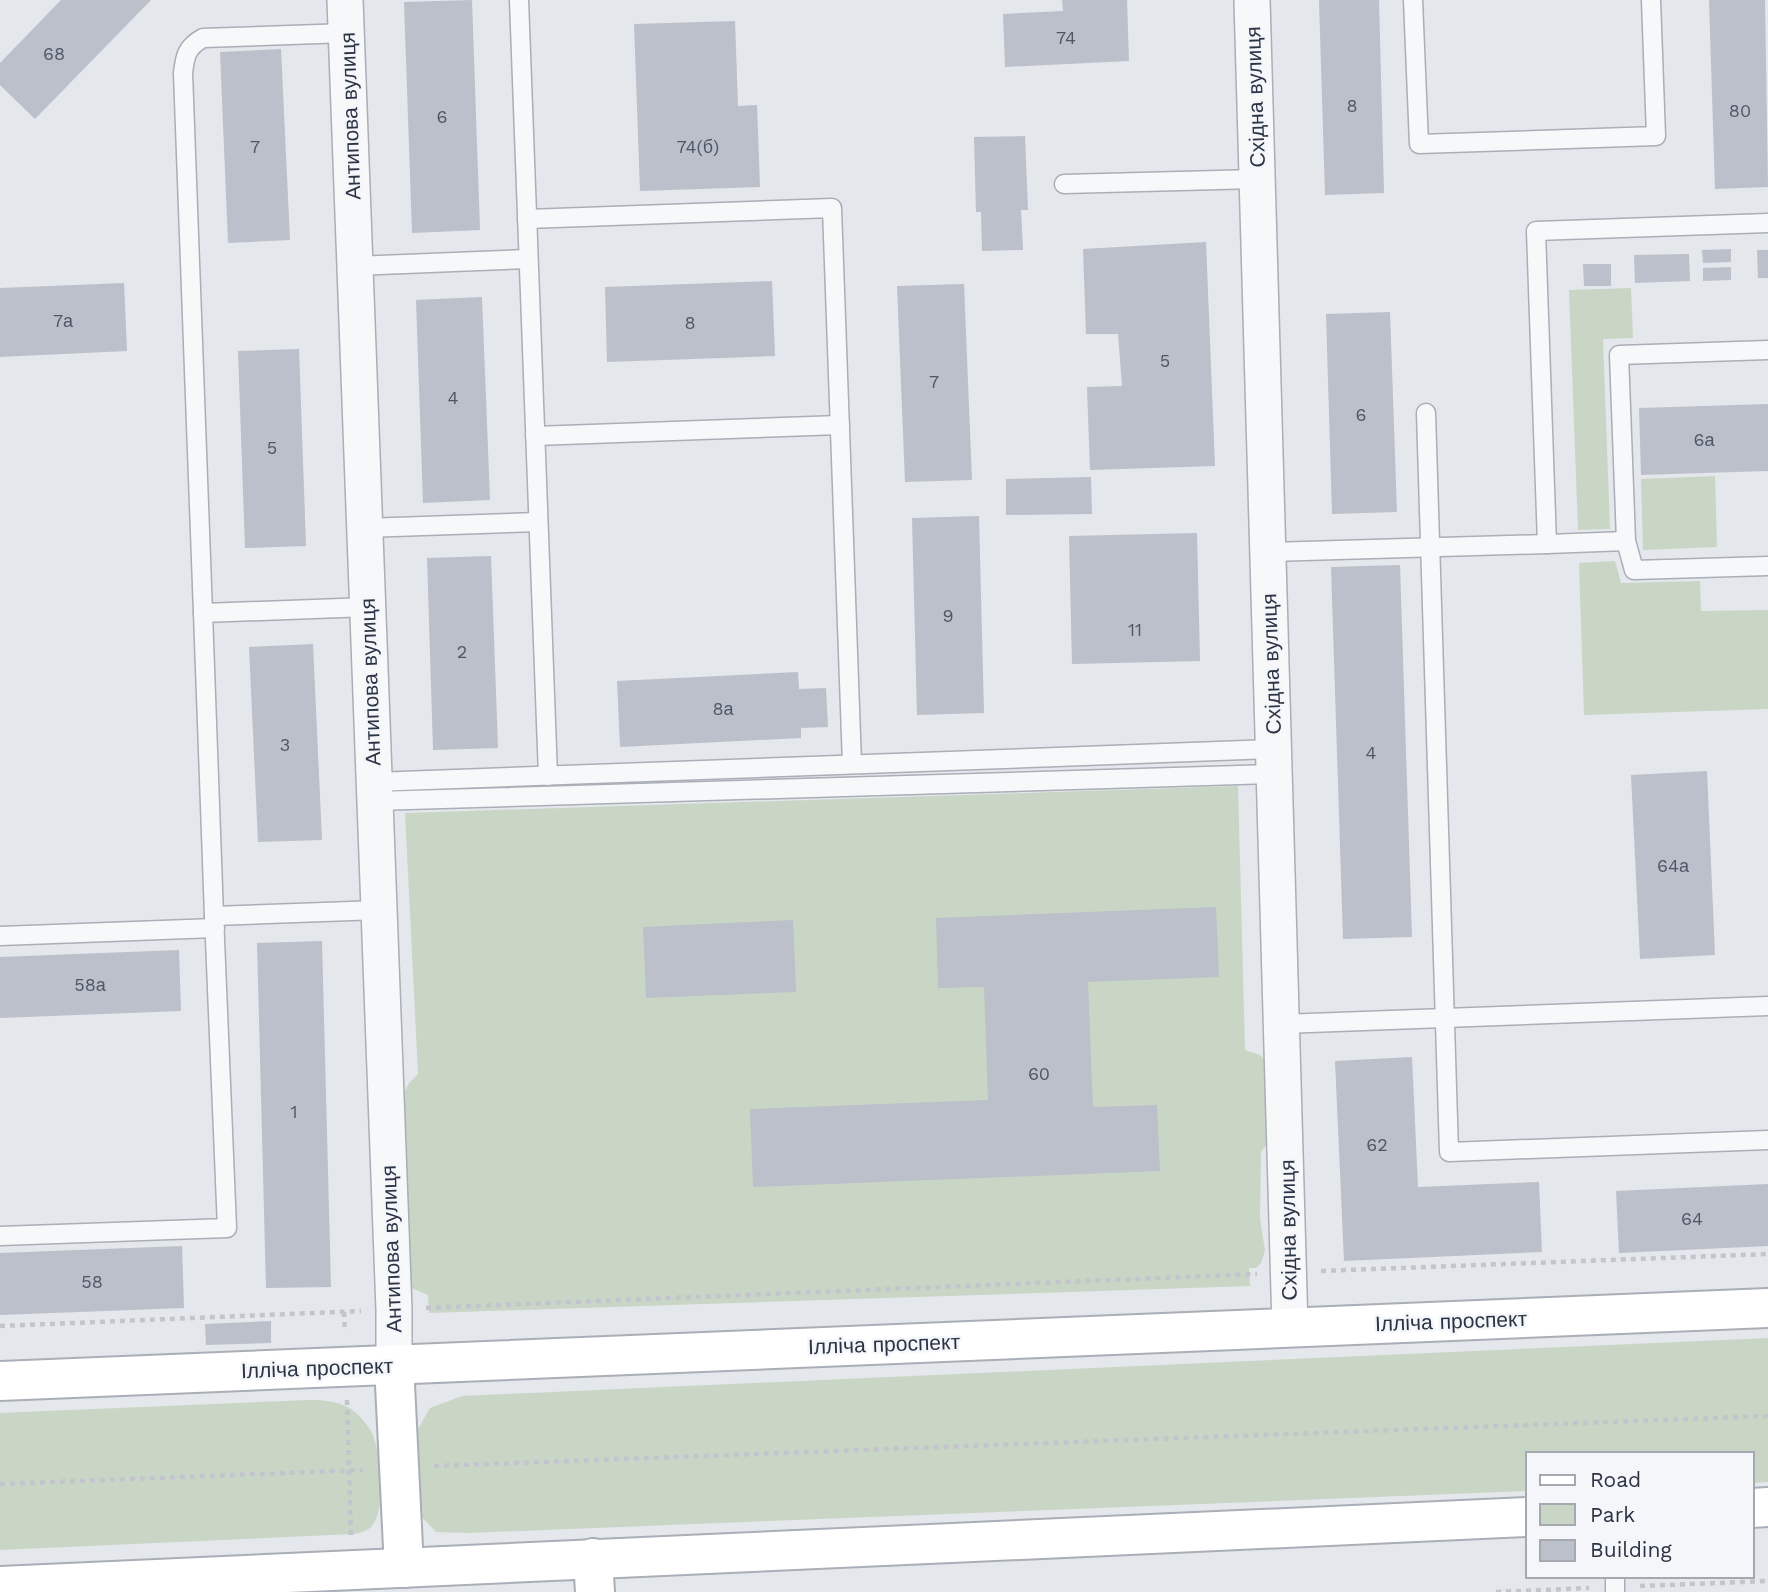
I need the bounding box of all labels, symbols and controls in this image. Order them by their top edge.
street label: Східна вулиця [1240,26,1270,168]
house number: 74 [1056,27,1076,48]
street label: Антипова вулиця [335,32,365,200]
house number: 68 [43,43,65,64]
house number: 8 [1346,95,1358,116]
house number: 80 [1729,100,1751,121]
house number: 6 [437,106,447,127]
house number: 7 [250,136,260,157]
house number: 74(б) [677,136,719,157]
house number: 7а [53,310,74,331]
house number: 8 [684,312,696,333]
house number: 5 [1160,350,1170,371]
house number: 7 [929,371,939,392]
house number: 4 [448,387,459,408]
house number: 6 [1356,404,1366,425]
house number: 6а [1694,429,1715,450]
house number: 5 [267,437,277,458]
street label: Східна вулиця [1256,593,1286,735]
street label: Антипова вулиця [355,598,385,766]
house number: 9 [942,605,954,626]
house number: 11 [1128,619,1142,640]
house number: 2 [457,641,467,662]
house number: 8а [712,698,735,719]
house number: 3 [280,734,290,755]
house number: 4 [1366,742,1377,763]
house number: 64а [1657,855,1690,876]
house number: 58а [74,974,107,995]
house number: 60 [1028,1063,1050,1084]
house number: 1 [290,1101,298,1122]
house number: 62 [1366,1134,1388,1155]
street label: Східна вулиця [1274,1159,1302,1301]
street label: Антипова вулиця [376,1165,406,1333]
house number: 64 [1681,1208,1703,1229]
house number: 58 [81,1271,103,1292]
street label: Ілліча проспект [1375,1306,1528,1336]
street label: Ілліча проспект [808,1329,961,1359]
street label: Ілліча проспект [241,1353,394,1383]
legend [1526,1452,1754,1578]
text: Road [1590,1467,1641,1492]
text: Park [1590,1502,1635,1527]
text: Building [1590,1537,1672,1562]

